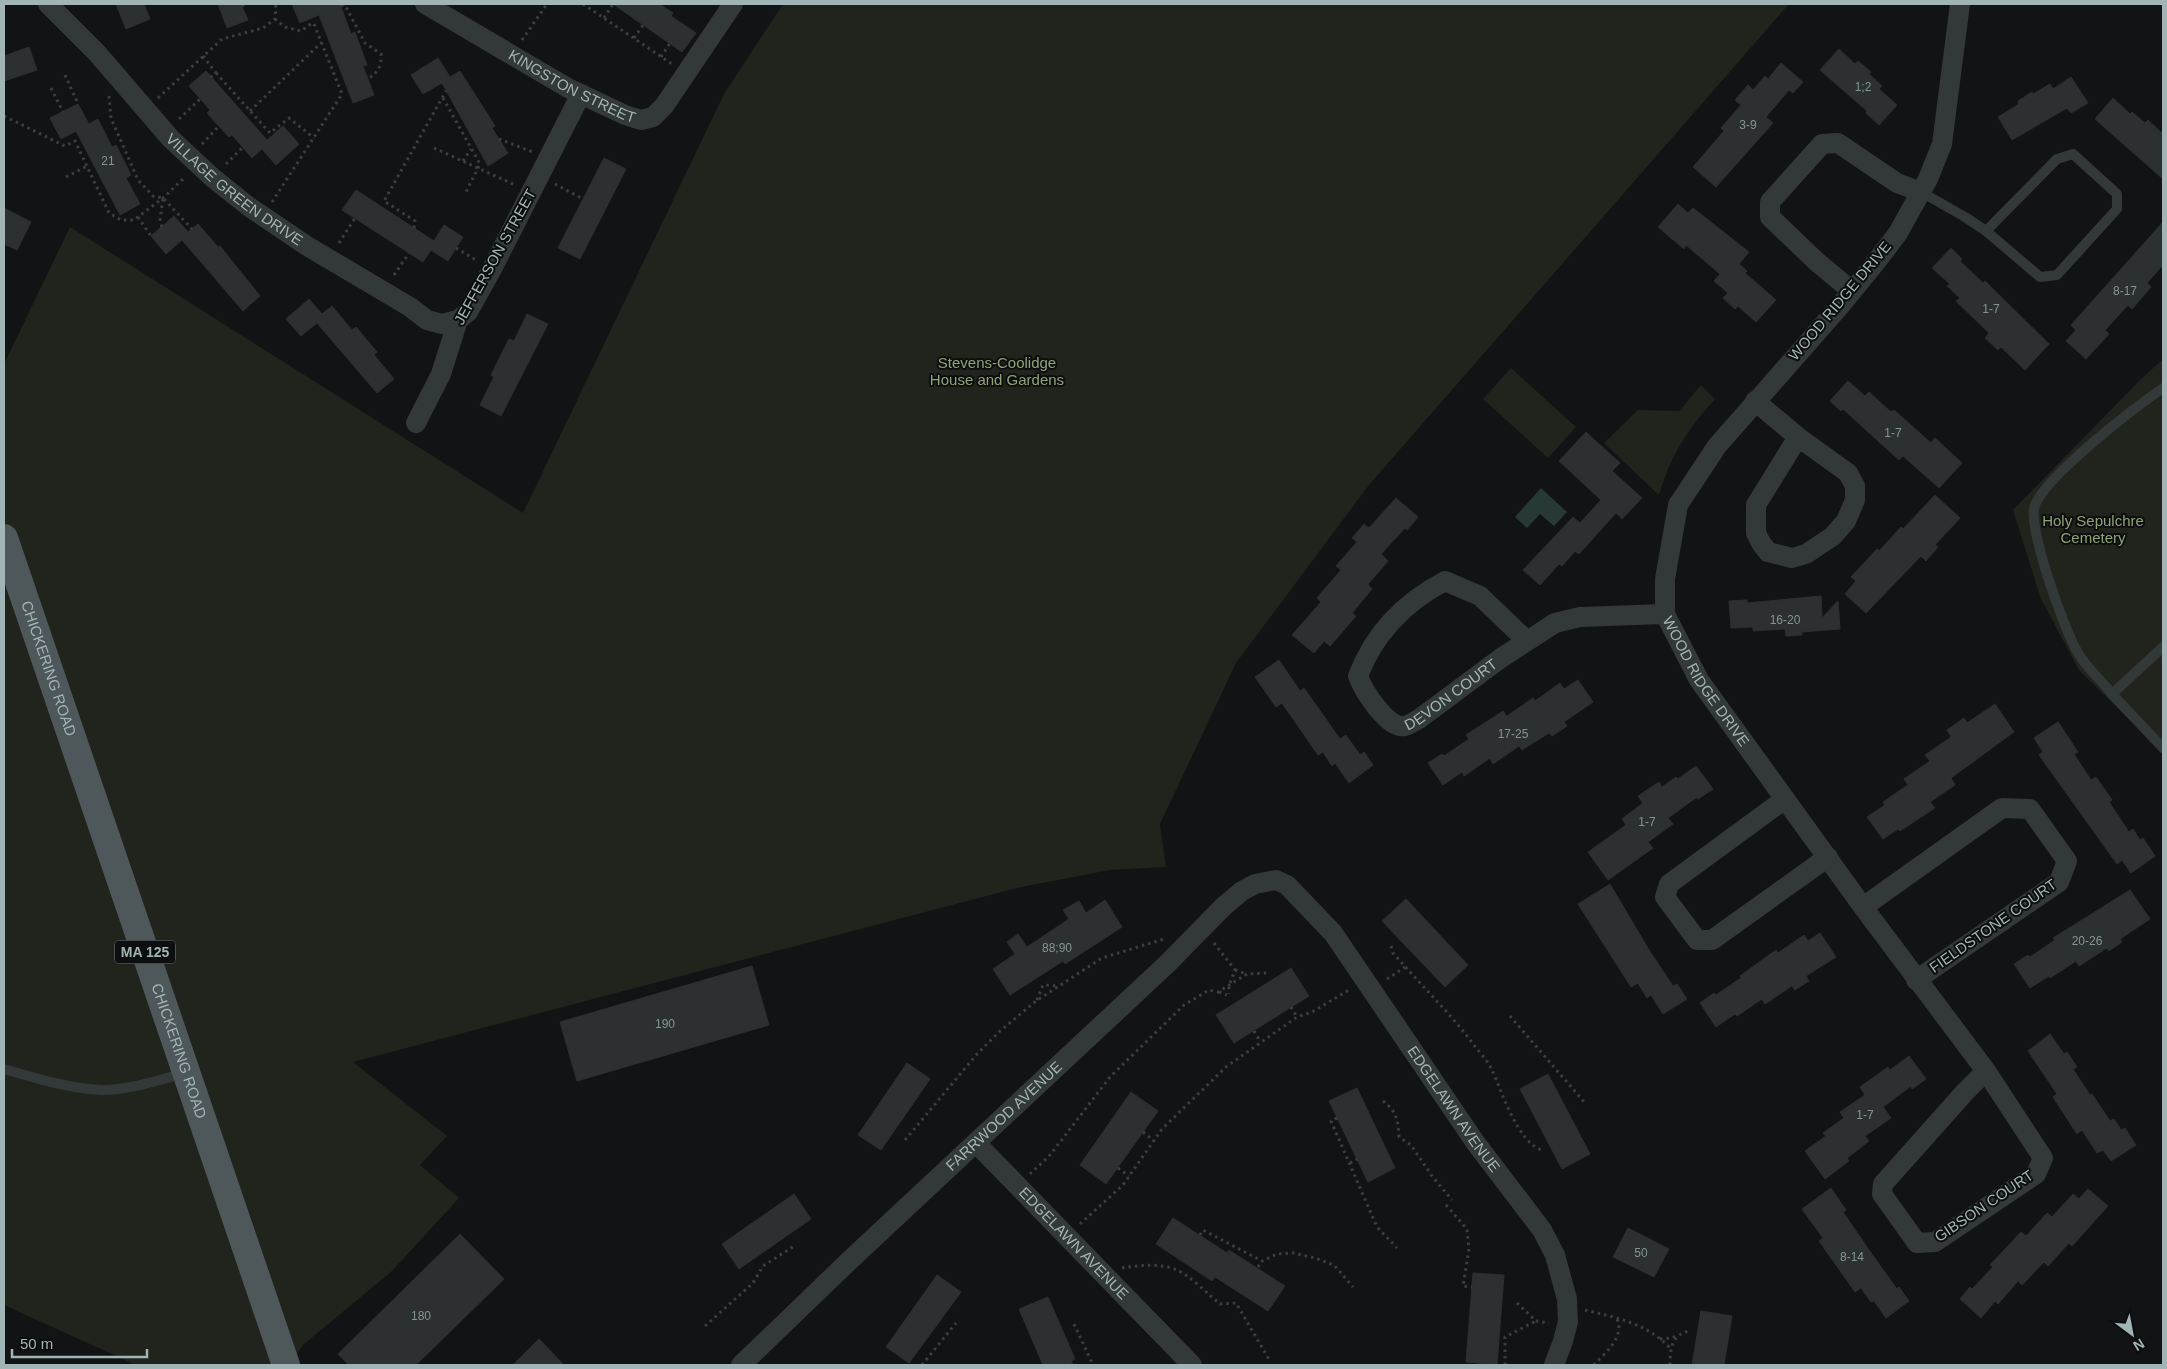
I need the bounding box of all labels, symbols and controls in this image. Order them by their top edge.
street label: KINGSTON STREET [506,46,638,126]
house number: 1;2 [1855,80,1872,94]
house number: 3-9 [1739,118,1757,132]
street label: VILLAGE GREEN DRIVE [163,130,306,249]
house number: 21 [101,154,115,168]
street label: JEFFERSON STREET [450,186,539,328]
street label: WOOD RIDGE DRIVE [1785,238,1894,364]
house number: 8-17 [2113,284,2137,298]
house number: 1-7 [1982,302,2000,316]
park label: Stevens-Coolidge House and Gardens [930,354,1064,388]
house number: 1-7 [1884,426,1902,440]
park label: Holy Sepulchre Cemetery [2042,512,2144,546]
street label: CHICKERING ROAD [18,599,80,738]
street label: WOOD RIDGE DRIVE [1660,613,1753,749]
house number: 16-20 [1770,613,1801,627]
street label: DEVON COURT [1401,655,1500,733]
house number: 17-25 [1498,727,1529,741]
house number: 1-7 [1638,815,1656,829]
street label: FIELDSTONE COURT [1926,875,2059,976]
house number: 20-26 [2072,934,2103,948]
road number: MA 125 [115,940,175,964]
house number: 88;90 [1042,941,1072,955]
street label: CHICKERING ROAD [148,981,210,1121]
house number: 190 [655,1017,675,1031]
street label: EDGELAWN AVENUE [1404,1043,1504,1175]
street label: FARRWOOD AVENUE [942,1058,1065,1174]
house number: 1-7 [1856,1108,1874,1122]
street label: GIBSON COURT [1931,1166,2036,1245]
street label: EDGELAWN AVENUE [1016,1184,1132,1302]
house number: 50 [1634,1246,1648,1260]
house number: 8-14 [1840,1250,1864,1264]
house number: 180 [411,1309,431,1323]
north arrow [2107,1309,2157,1359]
scale bar [12,1326,148,1358]
text: 50 m [20,1335,53,1352]
text: N [2130,1336,2147,1354]

